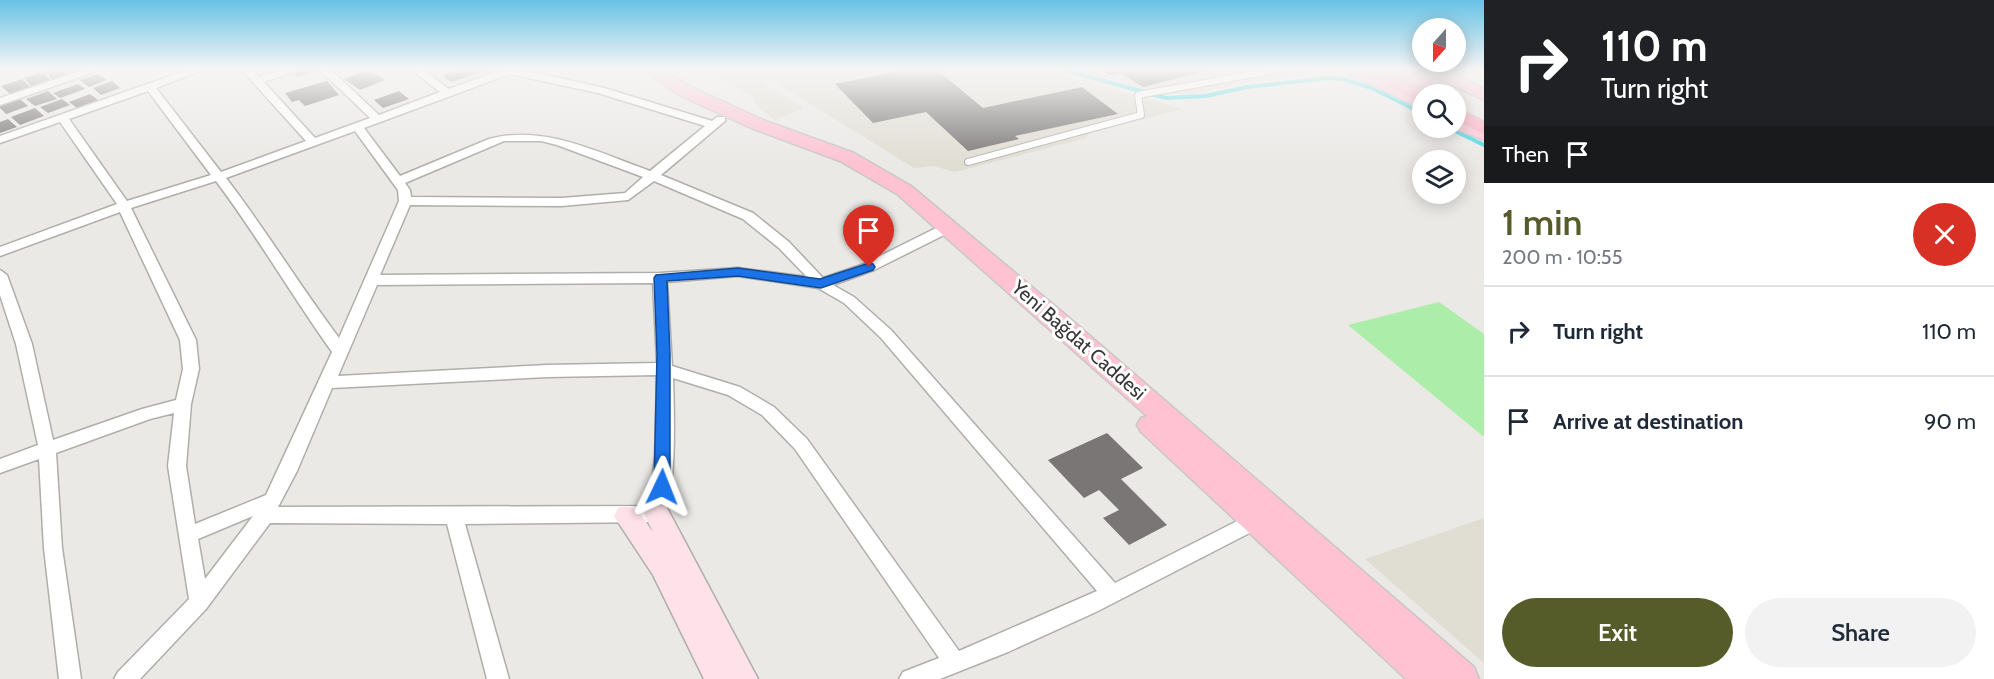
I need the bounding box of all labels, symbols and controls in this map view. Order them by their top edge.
north arrow [1412,18,1466,72]
map controls [1412,18,1466,204]
text: 110 m [1601,20,1708,72]
icon: right [1502,24,1580,102]
text: Turn right [1601,72,1708,105]
button: search [1412,84,1466,138]
icon: arrive [1561,138,1594,171]
text: Then [1502,141,1549,168]
button: layers [1412,150,1466,204]
text: 1 min [1502,200,1582,244]
button: close [1913,203,1976,266]
pin [843,205,894,267]
icon: arrive [852,214,885,247]
text: 200 m · 10:55 [1502,245,1622,269]
street label: Yeni Bağdat Caddesi [1006,275,1151,405]
icon: right [1502,315,1535,348]
text: Turn right [1553,318,1643,345]
text: 110 m [1922,318,1976,345]
icon: arrive [1502,405,1535,438]
text: Arrive at destination [1553,408,1743,435]
text: 90 m [1924,408,1976,435]
position arrow [630,455,694,519]
button: Exit [1502,598,1733,667]
button: Share [1745,598,1976,667]

